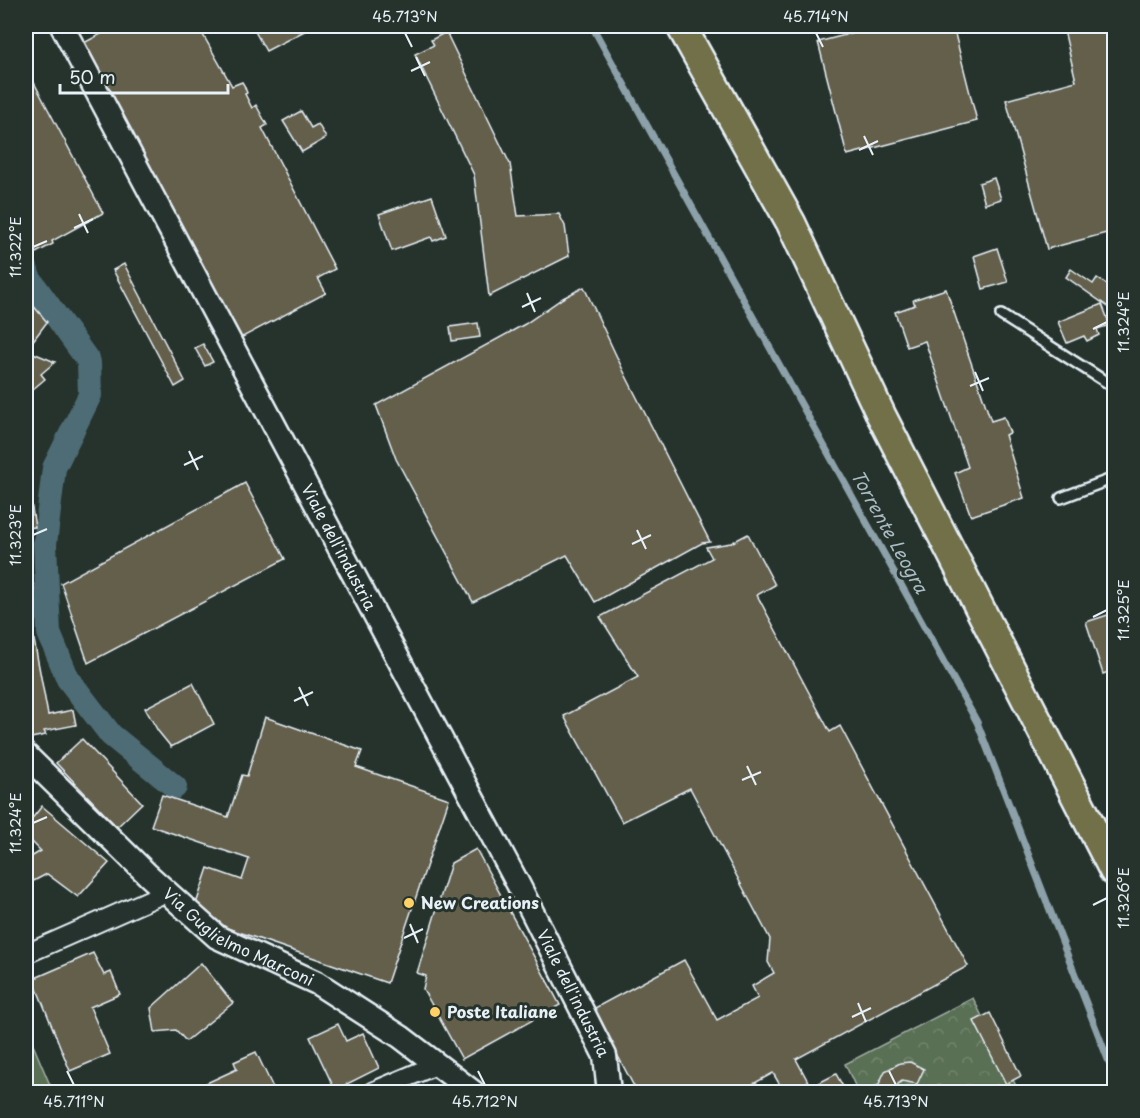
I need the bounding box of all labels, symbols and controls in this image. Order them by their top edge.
text: 45.713°N [372,4,438,27]
text: 45.714°N [783,4,849,27]
scale bar [60,57,228,95]
text: 50 m [69,63,116,90]
text: 11.322°E [3,216,26,278]
text: 11.324°E [1111,291,1134,353]
water label: Torrente Leogra [845,464,936,599]
street label: Viale dell'industria [296,479,383,614]
text: 11.323°E [3,504,26,566]
text: 11.325°E [1111,579,1134,641]
text: 11.324°E [3,792,26,854]
text: 11.326°E [1111,867,1134,929]
street label: Via Guglielmo Marconi [158,881,318,991]
place label: New Creations [421,890,539,914]
marker: New Creations [402,896,416,910]
street label: Viale dell'industria [532,925,617,1061]
place label: Poste Italiane [447,999,557,1023]
marker: Poste Italiane [428,1005,442,1019]
text: 45.711°N [43,1089,105,1112]
text: 45.712°N [452,1089,518,1112]
text: 45.713°N [863,1089,929,1112]

